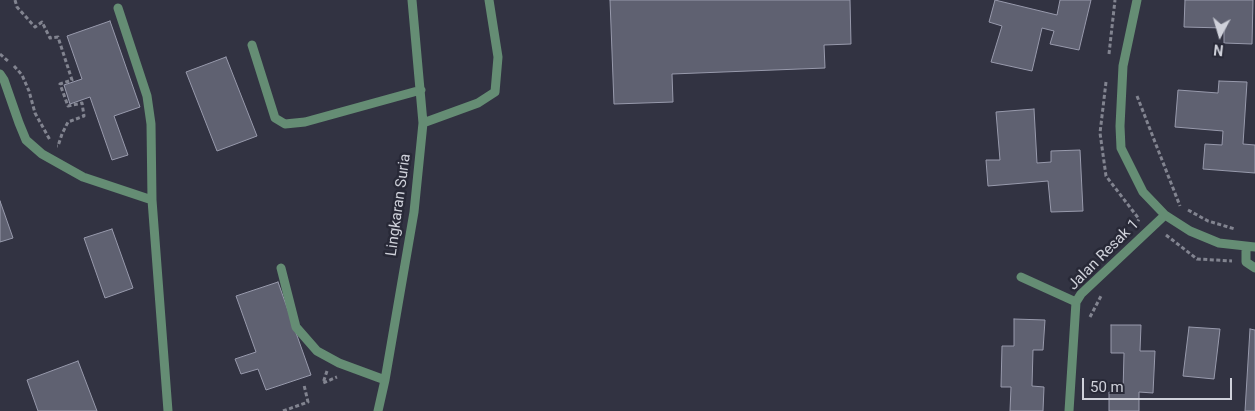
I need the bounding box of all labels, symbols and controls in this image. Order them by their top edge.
north arrow [1195,10,1245,60]
text: N [1213,41,1224,58]
street label: Lingkaran Suria [383,153,415,257]
street label: Jalan Resak 1 [1065,216,1143,294]
scale bar [1085,368,1235,400]
text: 50 m [1090,378,1124,396]

